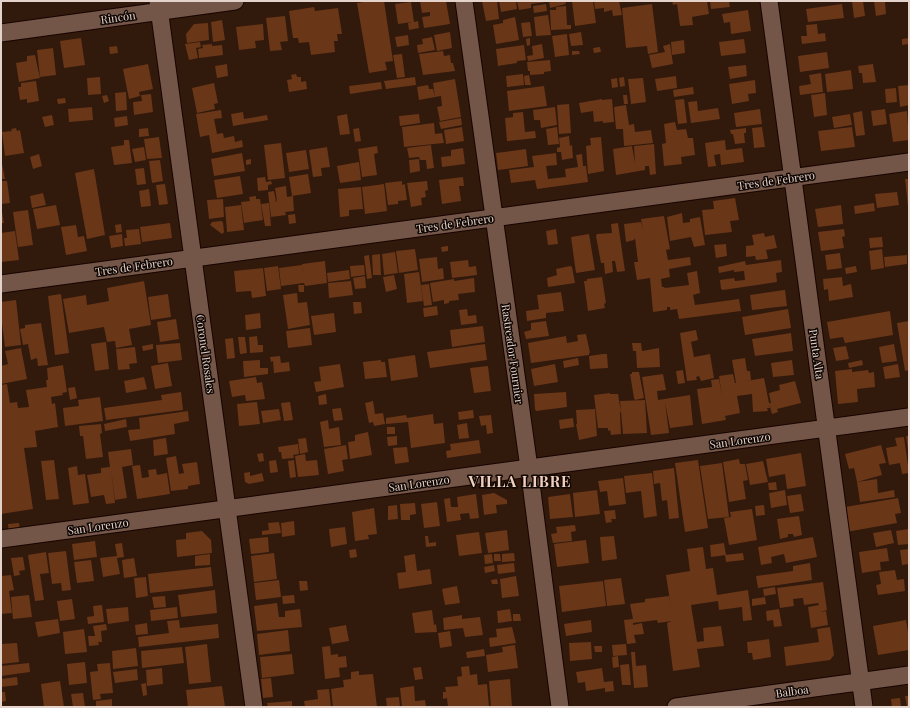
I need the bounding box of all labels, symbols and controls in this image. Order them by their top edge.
street label: Rincón [100,7,137,27]
street label: Tres de Febrero [736,167,816,193]
street label: Tres de Febrero [415,210,495,236]
street label: Tres de Febrero [94,253,174,279]
street label: Rastreador Fournier [499,303,527,405]
street label: Coronel Rosales [193,314,219,394]
street label: Punta Alta [806,328,828,381]
street label: San Lorenzo [709,428,771,452]
street label: San Lorenzo [388,471,450,495]
district label: VILLA LIBRE [467,471,572,491]
street label: San Lorenzo [67,514,129,538]
street label: Balboa [775,681,810,701]

